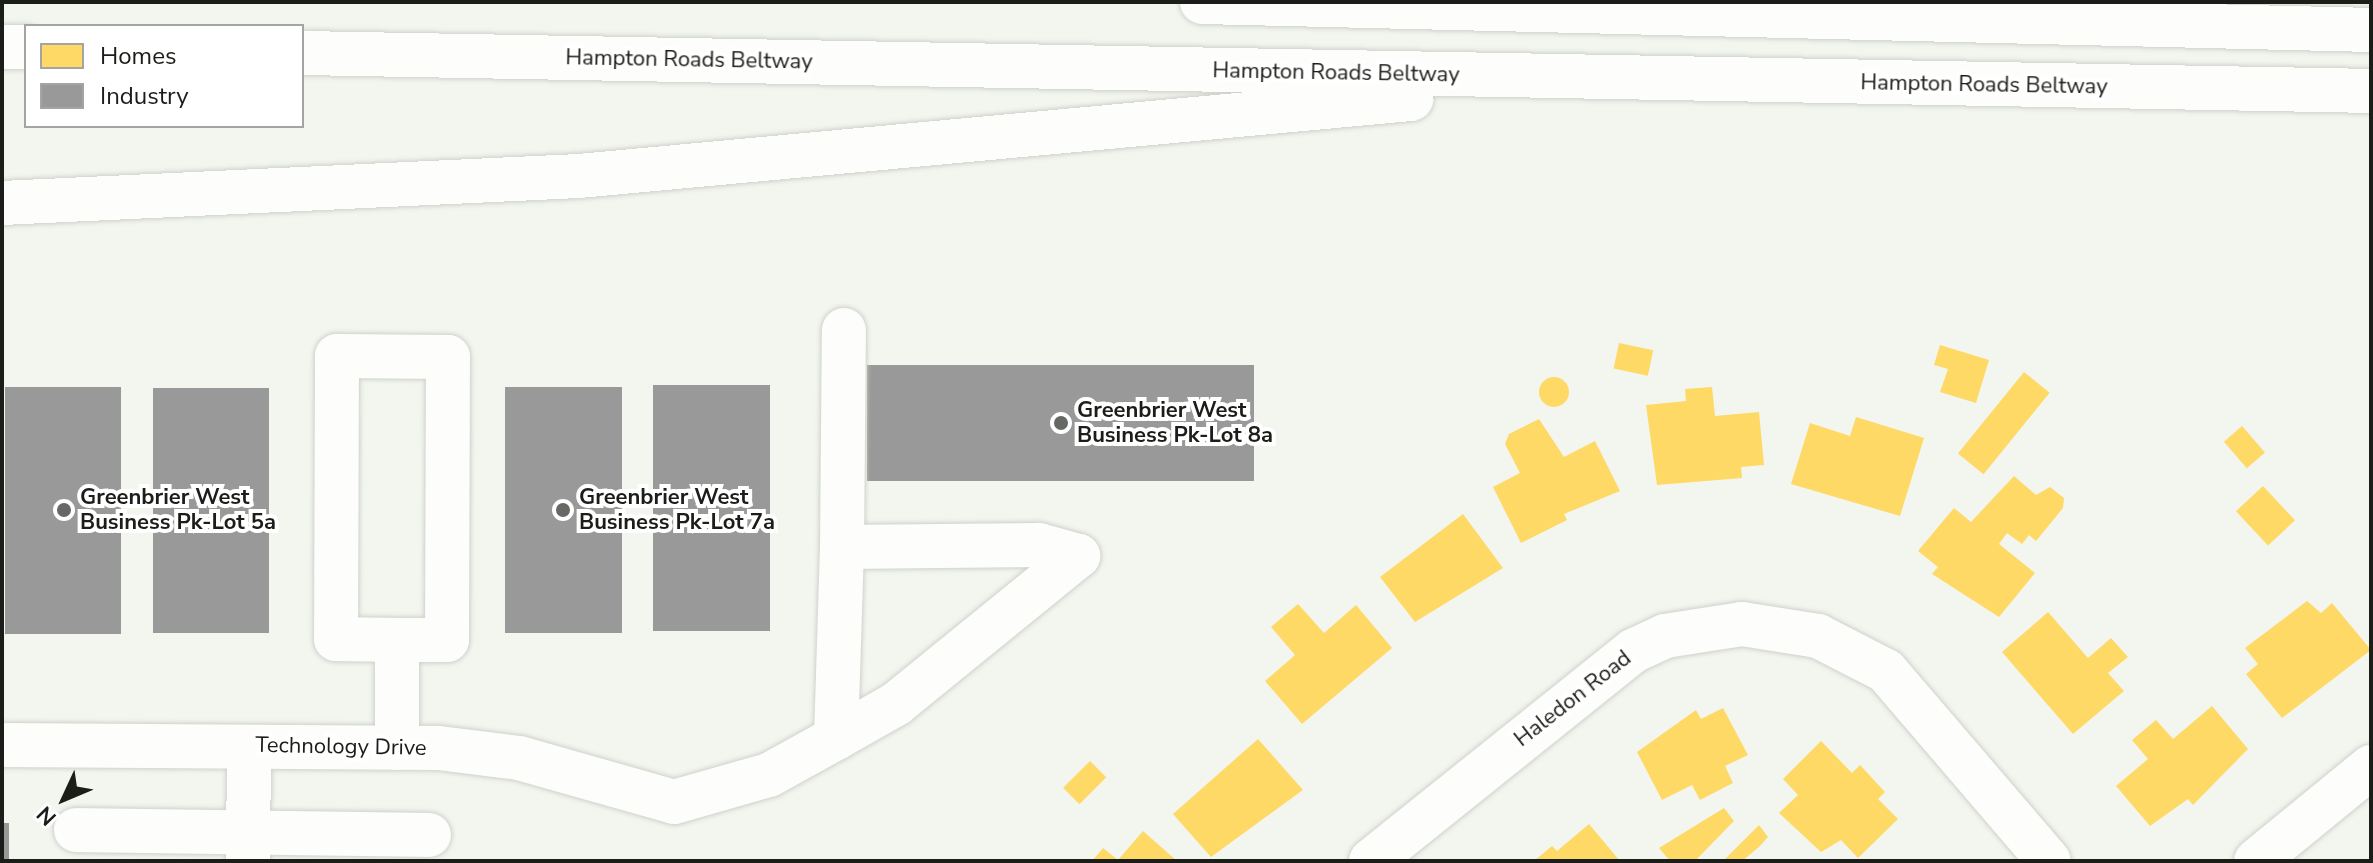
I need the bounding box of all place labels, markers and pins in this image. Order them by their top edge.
place label: Greenbrier West Business Pk-Lot 8a [1077,397,1273,448]
marker: Greenbrier West Business Pk-Lot 8a [1052,414,1070,432]
place label: Greenbrier West Business Pk-Lot 5a [80,484,276,536]
place label: Greenbrier West Business Pk-Lot 7a [579,484,775,536]
marker: Greenbrier West Business Pk-Lot 5a [55,501,73,519]
marker: Greenbrier West Business Pk-Lot 7a [554,501,572,519]

